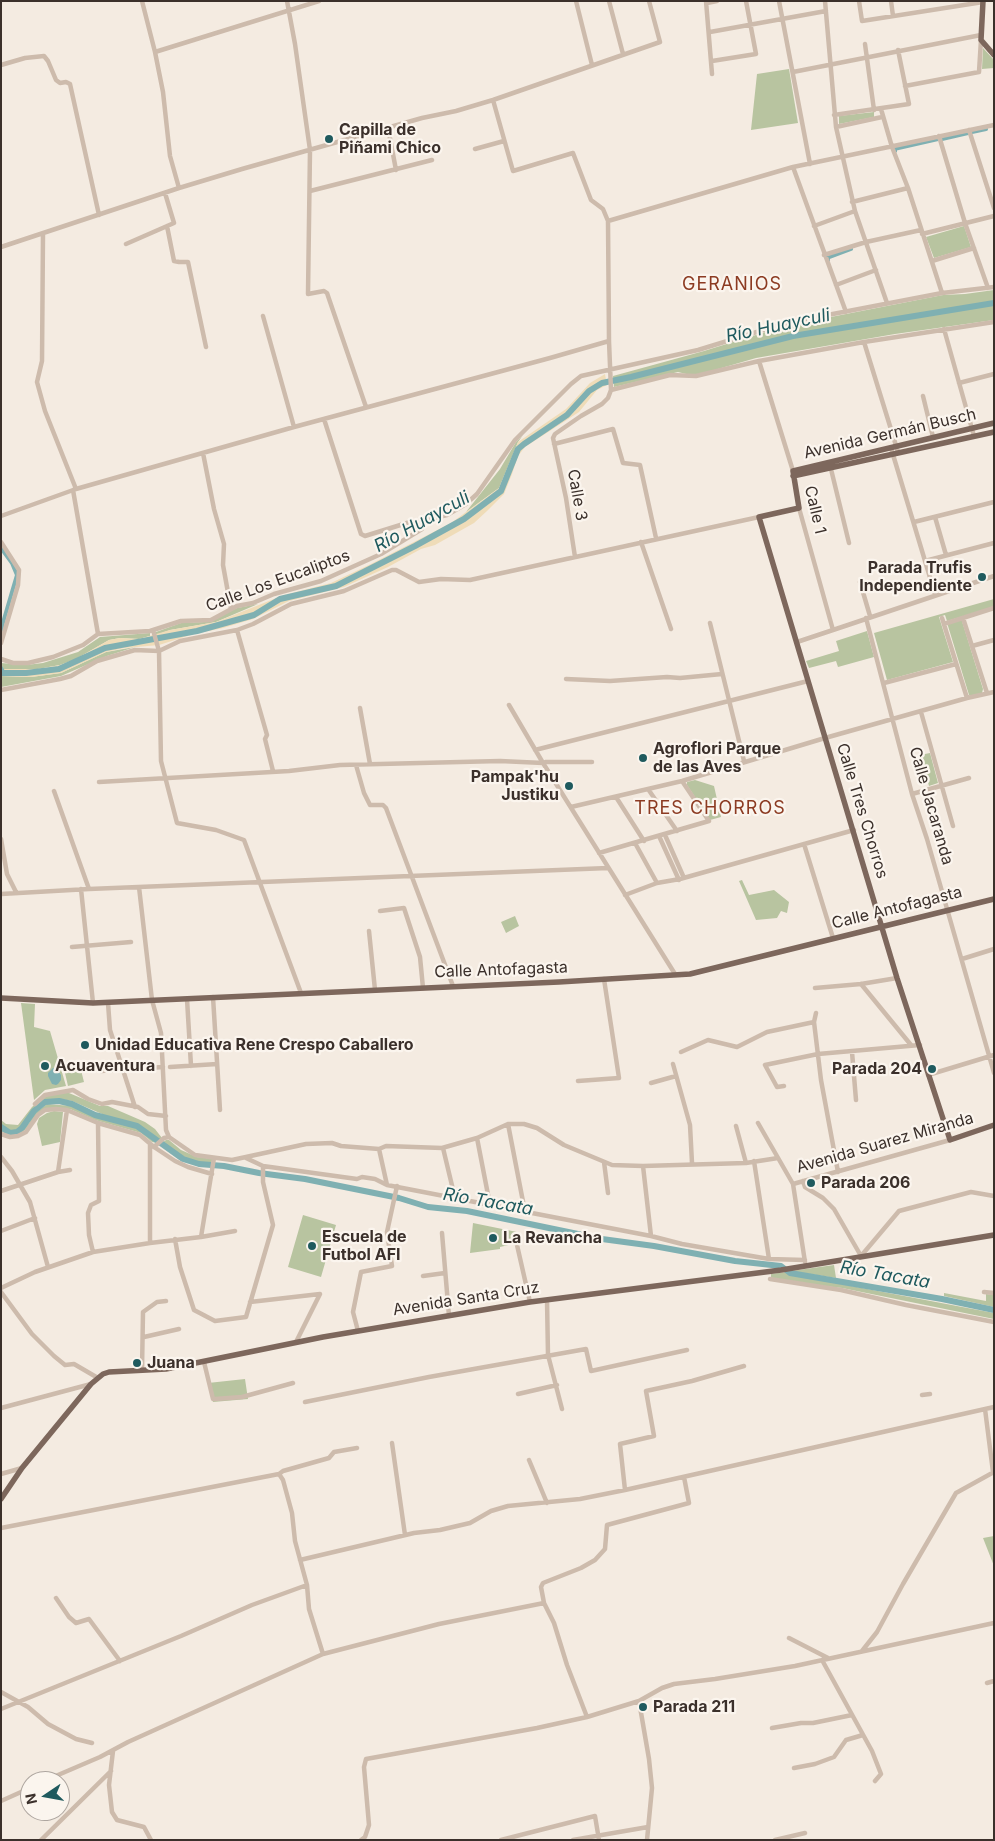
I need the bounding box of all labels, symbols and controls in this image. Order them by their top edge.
place label: Capilla de Piñami Chico [339,120,441,158]
marker: Capilla de Piñami Chico [323,133,335,145]
district label: GERANIOS [681,274,783,296]
water label: Río Huayculi [724,304,832,348]
street label: Avenida Germán Busch [802,405,978,463]
street label: Calle 3 [563,468,591,522]
street label: Calle 1 [800,484,830,536]
water label: Río Huayculi [370,487,474,557]
street label: Calle Los Eucaliptos [203,546,353,616]
place label: Parada Trufis Independiente [859,558,972,596]
marker: Parada Trufis Independiente [976,571,988,583]
place label: Agroflori Parque de las Aves [653,739,781,777]
street label: Calle Tres Chorros [832,741,892,881]
street label: Calle Jacaranda [905,745,957,867]
marker: Agroflori Parque de las Aves [637,752,649,764]
place label: Pampak'hu Justiku [471,767,559,805]
marker: Pampak'hu Justiku [563,780,575,792]
district label: TRES CHORROS [633,798,787,820]
street label: Calle Antofagasta [830,883,964,933]
street label: Calle Antofagasta [434,958,568,982]
place label: Unidad Educativa Rene Crespo Caballero [95,1035,414,1055]
marker: Unidad Educativa Rene Crespo Caballero [79,1039,91,1051]
place label: Acuaventura [55,1056,155,1076]
place label: Parada 204 [832,1059,922,1079]
marker: Acuaventura [39,1060,51,1072]
marker: Parada 204 [926,1063,938,1075]
street label: Avenida Suarez Miranda [794,1109,976,1177]
place label: Parada 206 [821,1173,910,1193]
marker: Parada 206 [805,1177,817,1189]
water label: Río Tacata [441,1183,535,1221]
place label: Escuela de Futbol AFI [322,1227,407,1265]
place label: La Revancha [503,1228,602,1248]
marker: La Revancha [487,1232,499,1244]
marker: Escuela de Futbol AFI [306,1240,318,1252]
water label: Río Tacata [838,1256,932,1294]
street label: Avenida Santa Cruz [391,1278,541,1320]
place label: Juana [147,1353,195,1373]
marker: Juana [131,1357,143,1369]
place label: Parada 211 [653,1697,735,1717]
marker: Parada 211 [637,1701,649,1713]
north arrow [20,1771,70,1821]
text: N [21,1792,40,1806]

